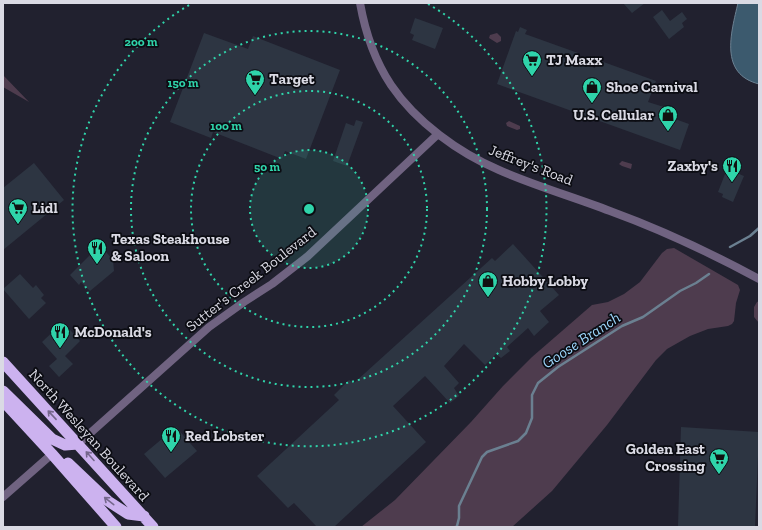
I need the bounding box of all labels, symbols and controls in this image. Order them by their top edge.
text: 200 m [124,35,158,49]
supermarket icon: TJ Maxx [521,49,543,77]
place label: TJ Maxx [546,51,602,69]
supermarket icon: Target [244,68,266,96]
place label: Target [269,70,316,88]
text: 150 m [168,76,199,90]
shop icon: Shoe Carnival [581,76,603,104]
place label: Shoe Carnival [606,78,698,96]
shop icon: U.S. Cellular [657,104,679,132]
place label: U.S. Cellular [573,106,654,124]
text: 100 m [210,119,242,133]
street label: Jeffrey's Road [486,141,576,190]
restaurant icon: Zaxby's [721,155,743,183]
place label: Zaxby's [668,157,718,175]
text: 50 m [254,160,280,174]
supermarket icon: Lidl [7,197,29,225]
place label: Lidl [32,199,58,217]
centre of rings [302,202,316,216]
street label: Sutter's Creek Boulevard [182,222,320,335]
place label: Texas Steakhouse & Saloon [111,230,230,265]
restaurant icon: Texas Steakhouse & Saloon [86,237,108,265]
shop icon: Hobby Lobby [477,270,499,298]
place label: Hobby Lobby [502,272,588,290]
water label: Goose Branch [538,308,624,372]
restaurant icon: McDonald's [49,321,71,349]
place label: McDonald's [74,323,152,341]
street label: North Wesleyan Boulevard [25,365,154,505]
one-way arrow [47,410,57,420]
restaurant icon: Red Lobster [160,425,182,453]
place label: Red Lobster [185,427,265,445]
place label: Golden East Crossing [626,440,706,475]
supermarket icon: Golden East Crossing [708,447,730,475]
one-way arrow [85,451,94,462]
one-way arrow [103,497,114,505]

